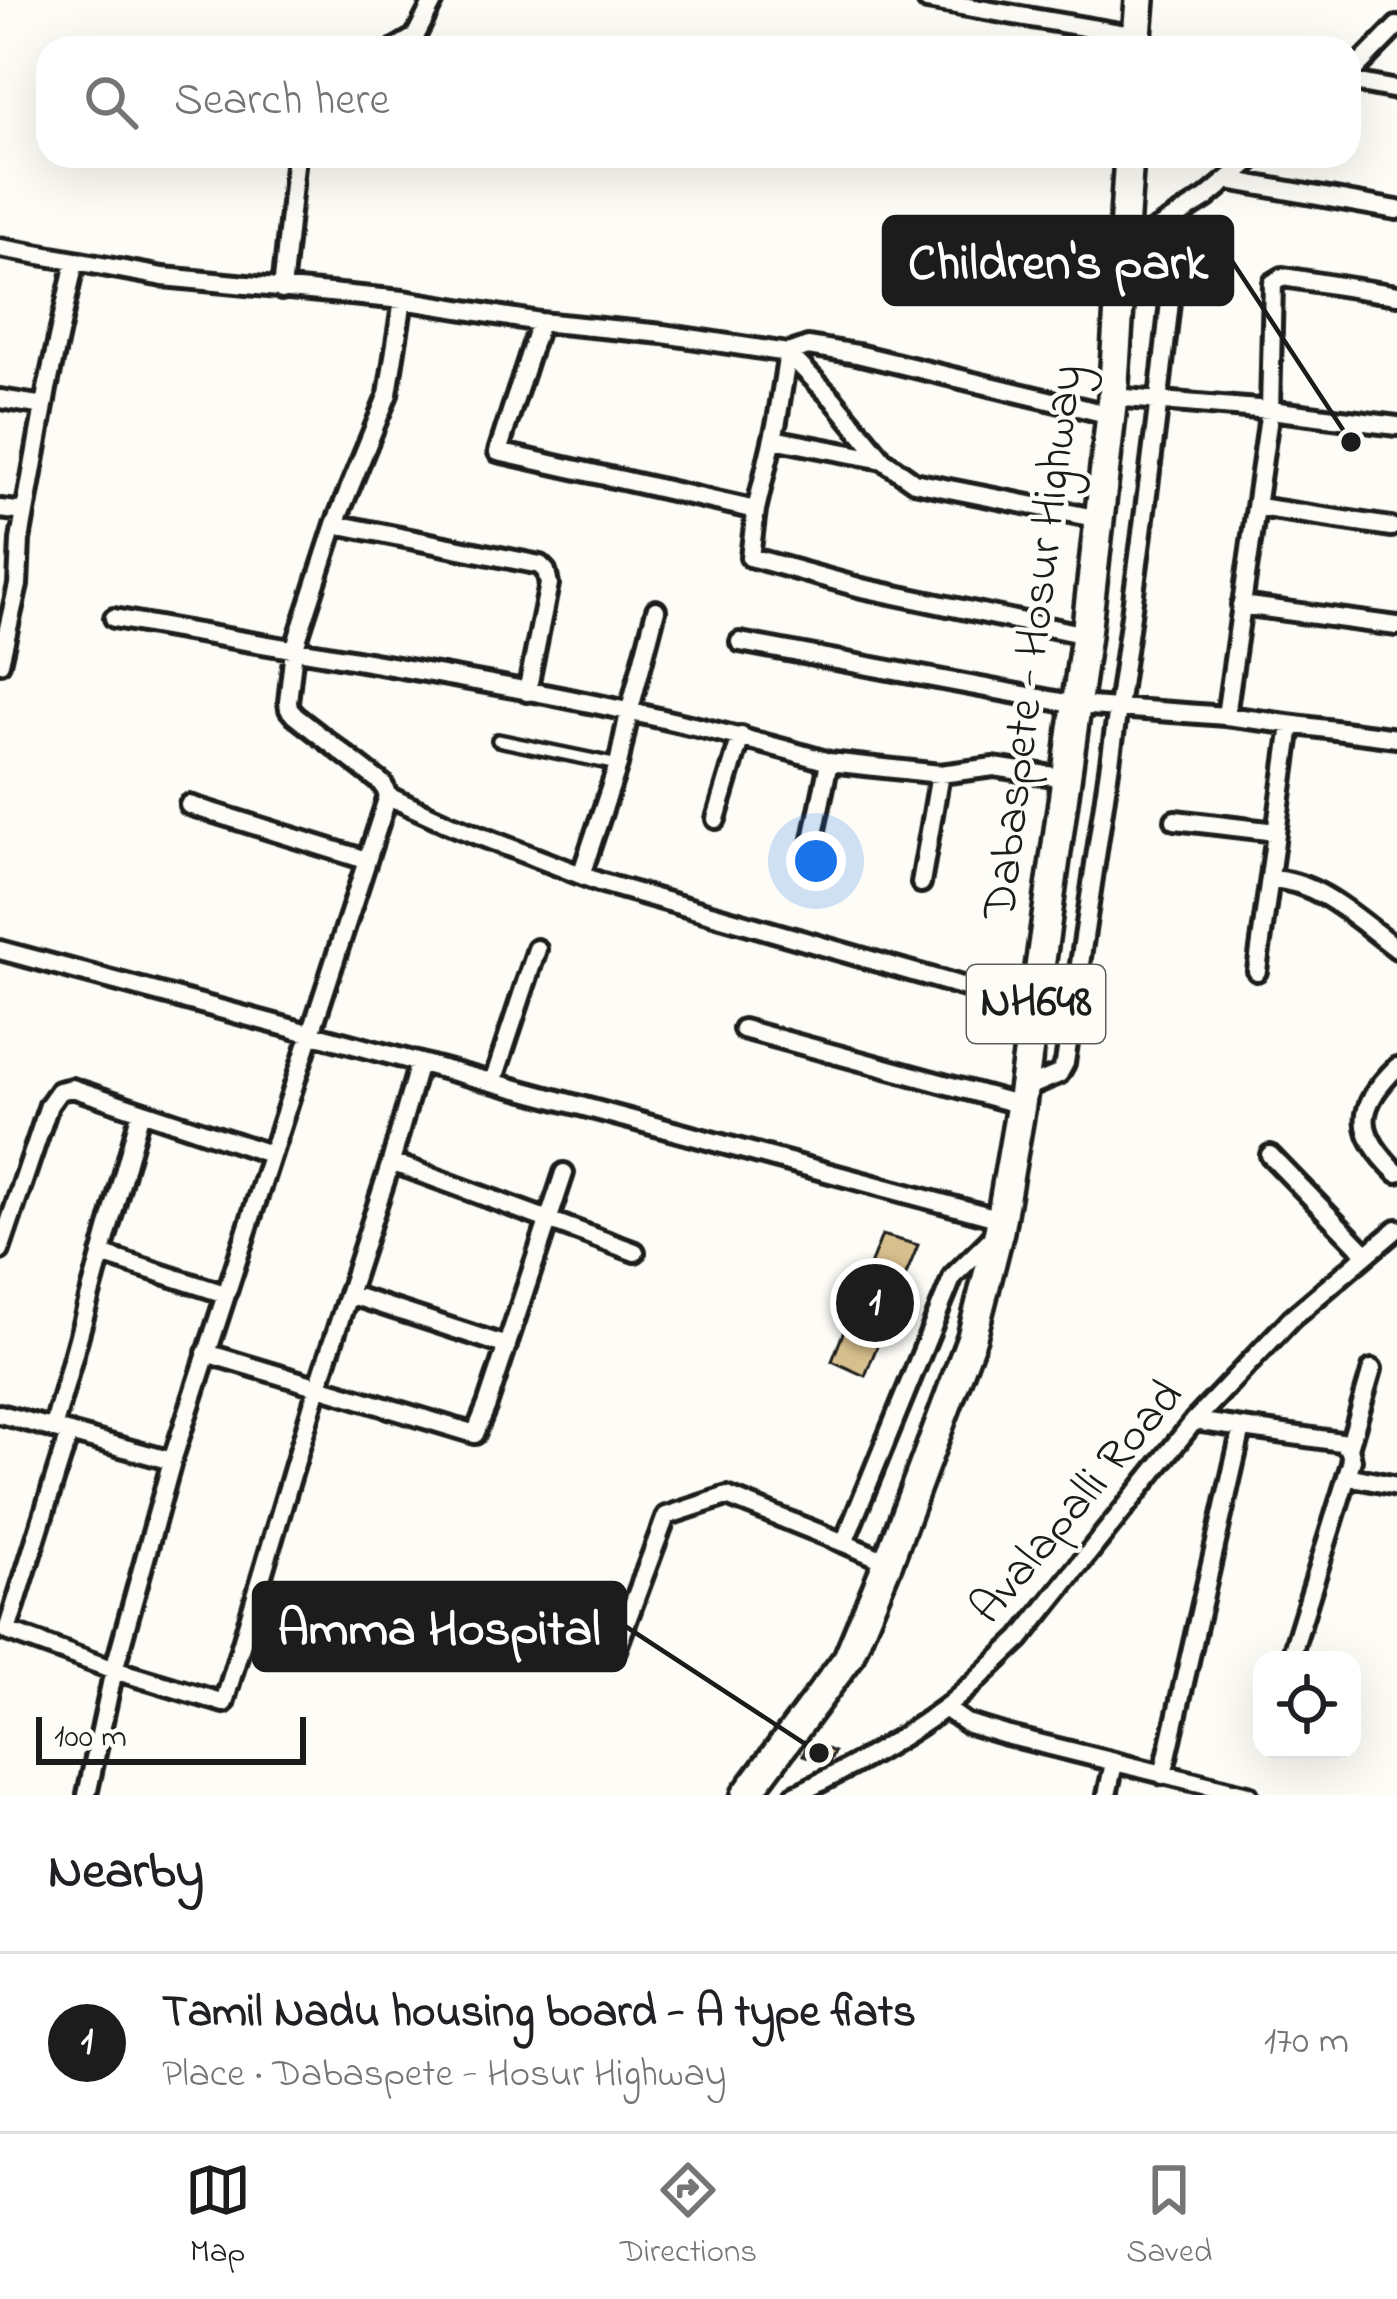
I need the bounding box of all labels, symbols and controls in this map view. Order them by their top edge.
search box [36,36,1361,168]
icon: search [78,69,144,135]
text: Search here [174,69,390,135]
callout: Children's park [884,217,1232,304]
text: Children's park [908,228,1210,303]
street label: Dabaspete - Hosur Highway [966,360,1105,925]
your location [786,831,846,891]
road number: NH648 [967,965,1105,1043]
pin: 1 [836,1258,914,1348]
street label: Avalapalli Road [954,1365,1202,1641]
callout: Amma Hospital [254,1583,625,1670]
text: Amma Hospital [277,1594,601,1669]
map controls [1253,1651,1361,1759]
button: locate [1253,1651,1361,1759]
scale bar [36,1711,306,1764]
text: 100 m [54,1714,127,1762]
text: Nearby [48,1836,204,1911]
text: Tamil Nadu housing board - A type flats [162,1981,916,2047]
text: 1 [81,2014,93,2071]
text: 170 m [1264,2014,1349,2071]
text: Place · Dabaspete - Hosur Highway [162,2047,726,2104]
tab: Map [185,2157,251,2277]
tab: Directions [620,2157,757,2277]
tab: Saved [1126,2157,1212,2277]

